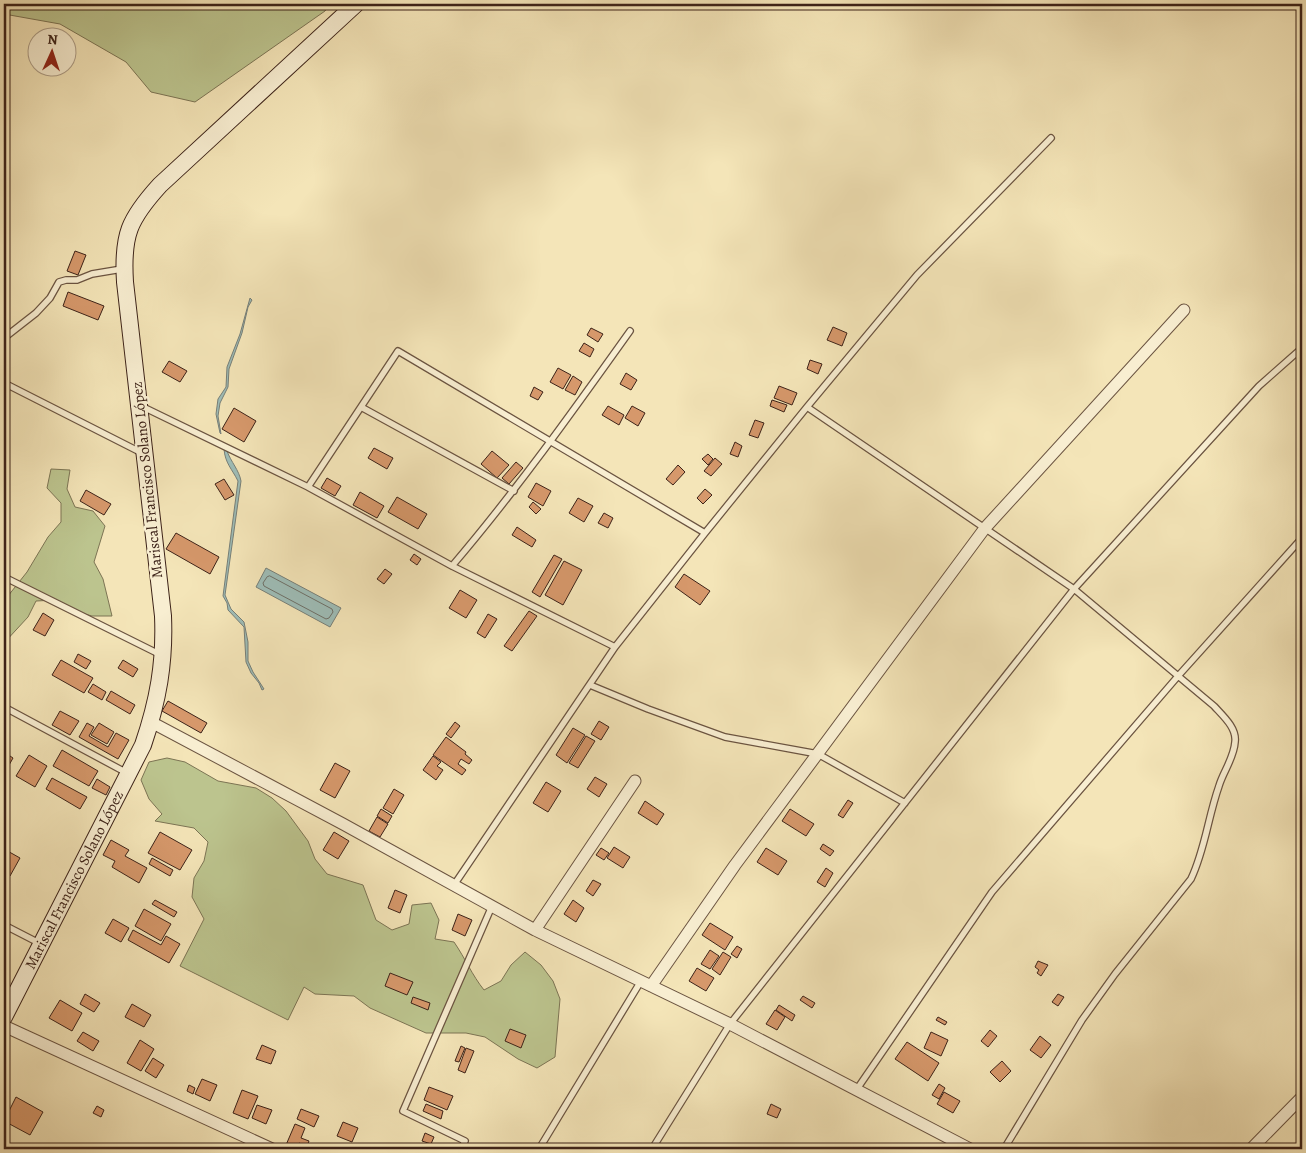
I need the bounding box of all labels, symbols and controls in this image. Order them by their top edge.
north arrow [28,28,78,78]
text: N [47,30,58,49]
street label: Mariscal Francisco Solano López [127,380,167,579]
street label: Mariscal Francisco Solano López [20,787,128,973]

